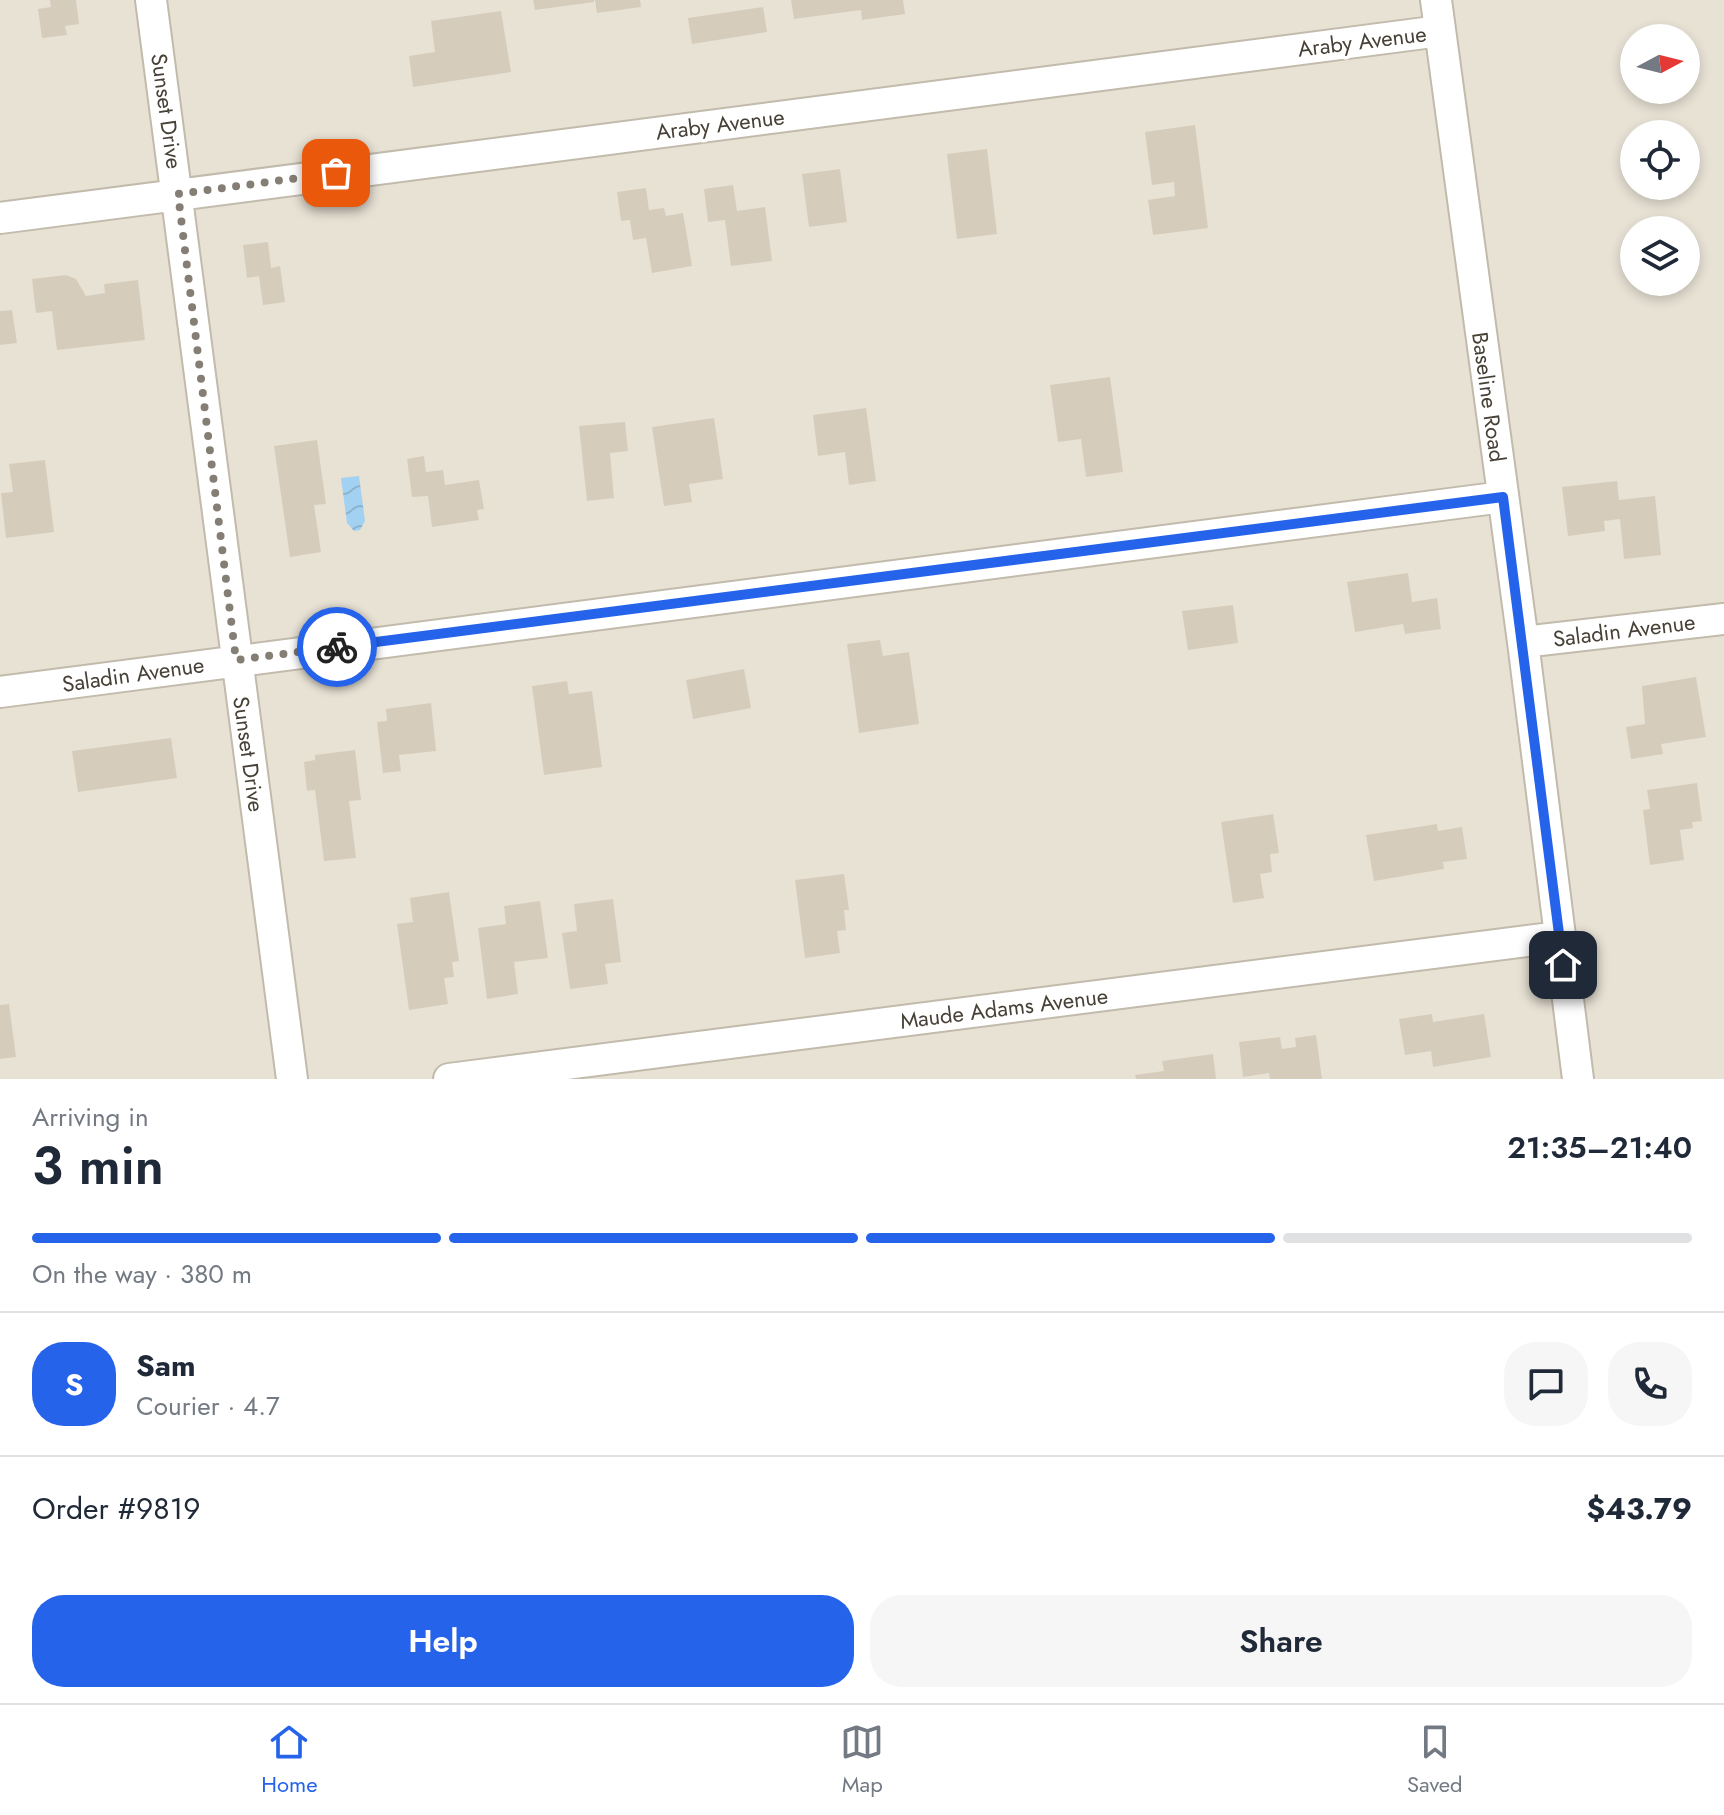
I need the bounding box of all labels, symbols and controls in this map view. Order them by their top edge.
street label: Araby Avenue [1296,17,1428,65]
north arrow [1620,24,1700,104]
map controls [1620,24,1700,296]
street label: Sunset Drive [143,51,191,171]
street label: Araby Avenue [654,100,786,148]
button: locate [1620,120,1700,200]
pin [302,139,370,207]
icon: bag [314,151,358,195]
button: layers [1620,216,1700,296]
street label: Baseline Road [1464,330,1514,464]
street label: Saladin Avenue [1551,605,1697,655]
courier [297,607,377,687]
icon: bike [315,625,359,669]
street label: Saladin Avenue [60,648,206,700]
street label: Sunset Drive [225,694,273,814]
pin [1529,931,1597,999]
icon: home [1541,943,1585,987]
street label: Maude Adams Avenue [898,979,1110,1037]
text: Arriving in [32,1098,149,1136]
text: 21:35–21:40 [1507,1126,1692,1169]
text: 3 min [32,1128,164,1204]
text: On the way · 380 m [32,1255,252,1293]
button: chat [1504,1342,1588,1426]
button: phone [1608,1342,1692,1426]
text: Sam [136,1344,196,1387]
text: S [65,1363,83,1406]
text: Courier · 4.7 [136,1387,280,1425]
text: Order #9819 [32,1487,200,1530]
text: $43.79 [1586,1487,1692,1530]
button: Help [32,1595,854,1687]
button: Share [870,1595,1692,1687]
tab: Home [261,1720,318,1800]
tab: Map [840,1720,884,1800]
tab: Saved [1407,1720,1463,1800]

